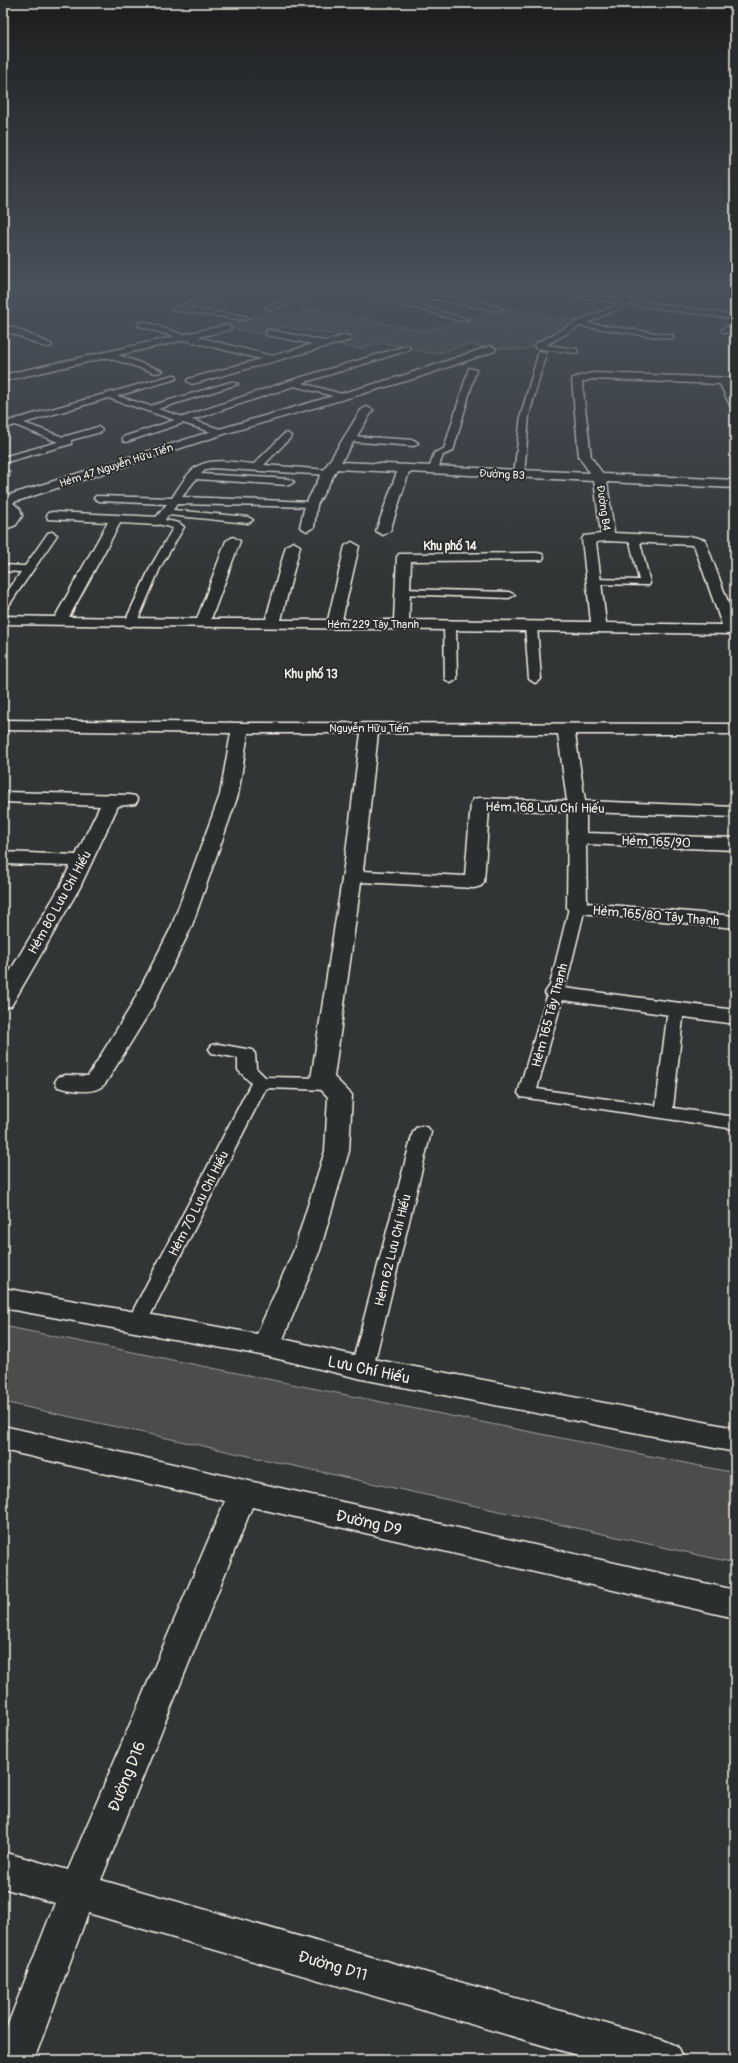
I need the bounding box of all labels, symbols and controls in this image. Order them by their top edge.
street label: Hẻm 47 Nguyễn Hữu Tiến [57,440,175,490]
street label: Đường B3 [479,467,525,482]
street label: Đường B4 [594,484,613,532]
district label: Khu phố 14 [423,538,477,554]
street label: Hẻm 229 Tây Thạnh [327,618,419,631]
district label: Khu phố 13 [284,666,338,682]
street label: Nguyễn Hữu Tiến [329,721,409,735]
street label: Hẻm 168 Lưu Chí Hiếu [485,799,605,817]
street label: Hẻm 165/90 [621,833,691,851]
street label: Hẻm 80 Lưu Chí Hiếu [25,848,95,957]
street label: Hẻm 165/80 Tây Thạnh [592,902,720,930]
street label: Hẻm 165 Tây Thạnh [528,962,572,1069]
street label: Hẻm 70 Lưu Chí Hiếu [165,1148,232,1259]
street label: Hẻm 62 Lưu Chí Hiếu [371,1192,415,1308]
street label: Lưu Chí Hiếu [326,1352,412,1388]
street label: Đường D9 [334,1506,404,1540]
street label: Đường D16 [104,1738,150,1815]
street label: Đường D11 [296,1947,370,1985]

